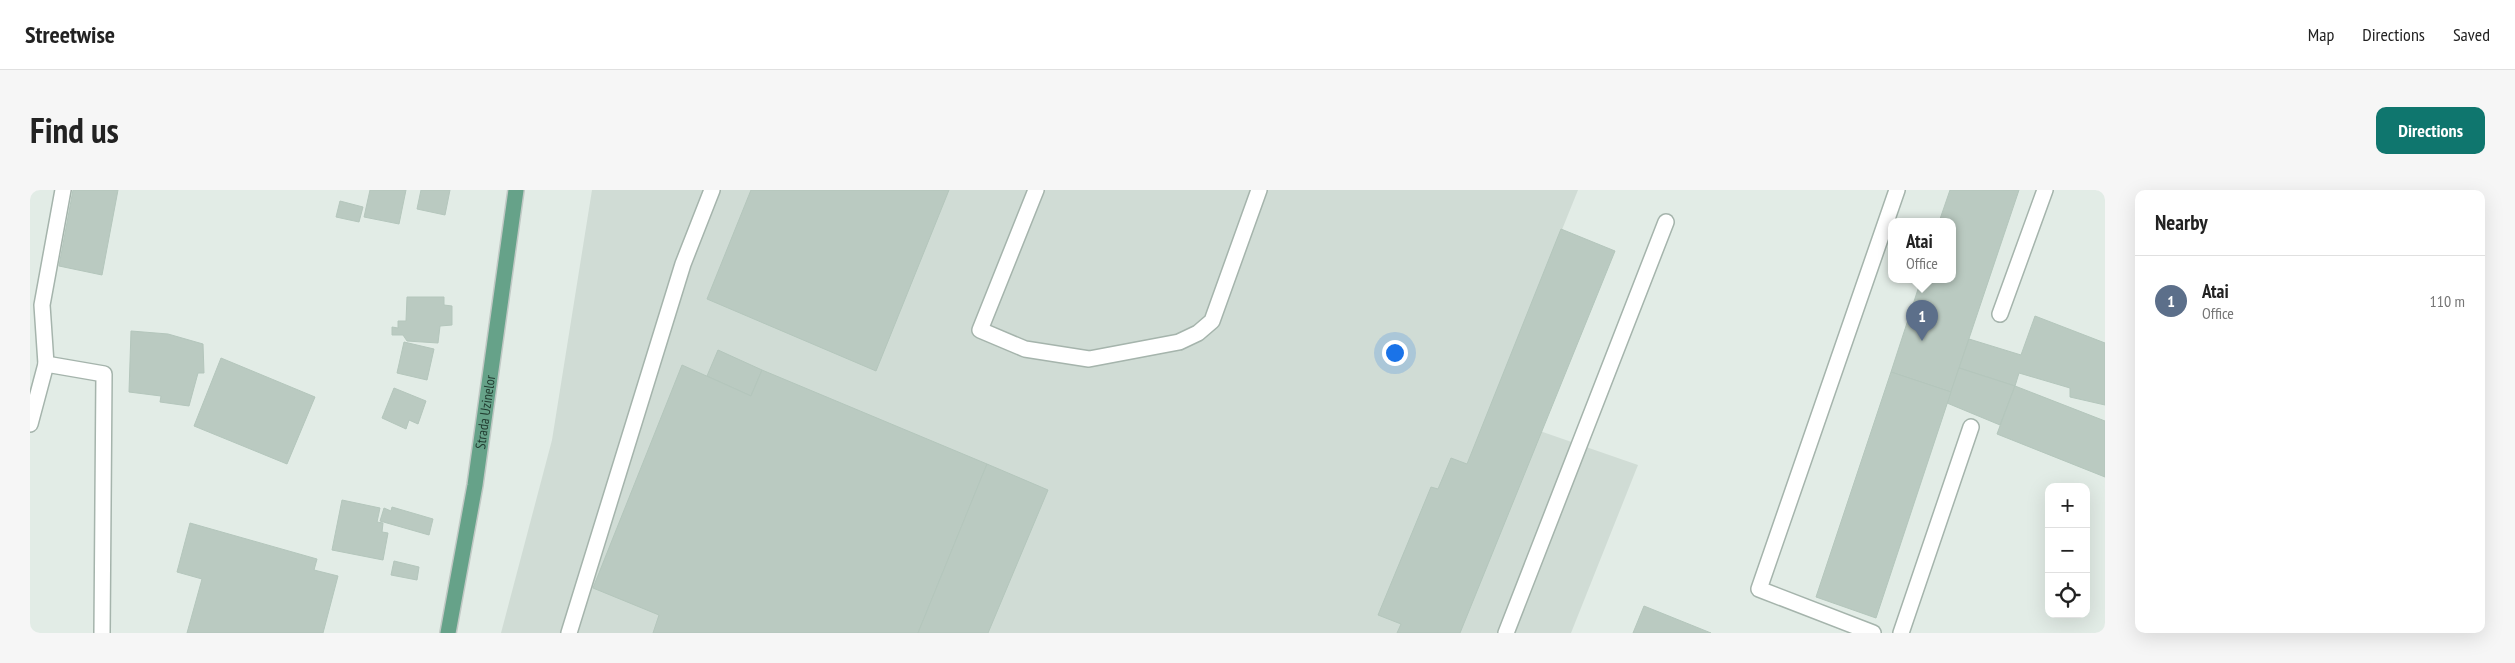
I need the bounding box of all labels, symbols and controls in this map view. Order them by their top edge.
text: Streetwise [25,19,115,50]
text: Map [2308,23,2334,46]
text: Directions [2362,23,2425,46]
text: Saved [2453,23,2490,46]
text: Find us [30,107,119,153]
button: Directions [2376,107,2485,154]
text: Nearby [2155,209,2208,236]
popup [1888,218,1956,283]
text: Atai [1906,229,1933,253]
text: Office [1906,253,1938,273]
text: Atai [2202,279,2229,303]
text: 1 [2167,291,2175,311]
text: 110 m [2430,291,2465,311]
pin: 1 [1906,300,1938,341]
text: Office [2202,303,2234,323]
your location [1382,340,1408,366]
street label: Strada Uzinelor [471,374,499,450]
map controls [2045,483,2090,618]
button: + [2045,483,2090,528]
button: − [2045,528,2090,573]
button: locate [2045,573,2090,618]

